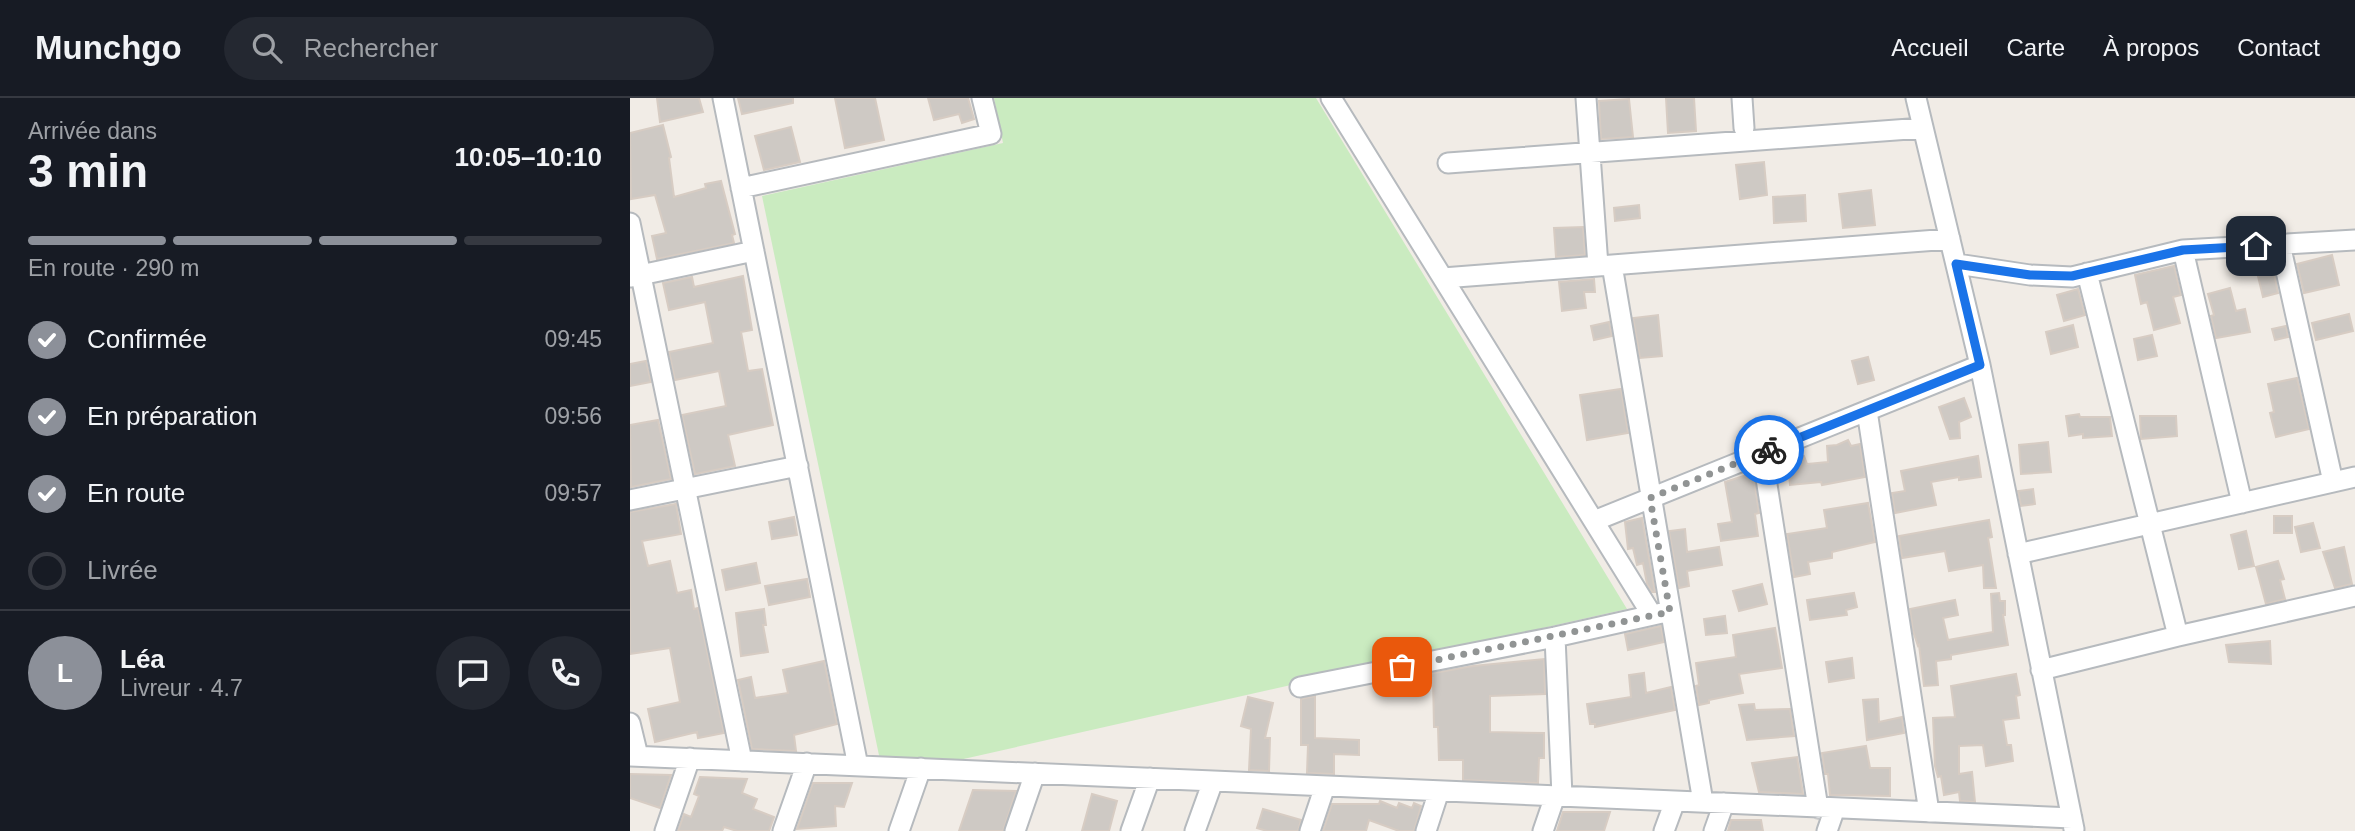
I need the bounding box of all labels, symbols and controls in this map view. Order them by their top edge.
search box [224,17,714,80]
text: Munchgo [35,29,182,66]
icon: search [248,29,286,67]
text: Rechercher [304,33,438,63]
text: Accueil [1891,34,1969,61]
text: Carte [2007,34,2065,61]
text: À propos [2103,34,2199,61]
text: Contact [2237,34,2320,61]
text: Arrivée dans [28,118,157,144]
text: 10:05–10:10 [455,142,602,172]
text: 3 min [28,145,148,197]
pin [2226,216,2286,276]
icon: home [2237,227,2275,265]
text: En route · 290 m [28,255,199,281]
icon: check [28,321,66,359]
text: Confirmée [87,324,207,354]
text: 09:45 [544,326,602,352]
icon: check [28,398,66,436]
text: En préparation [87,401,258,431]
text: 09:56 [544,403,602,429]
courier [1734,415,1804,485]
icon: bike [1750,431,1788,469]
icon: check [28,475,66,513]
text: En route [87,478,185,508]
text: 09:57 [544,480,602,506]
text: Livrée [87,555,158,585]
button: chat [436,636,510,710]
button: phone [528,636,602,710]
pin [1372,637,1432,697]
text: Léa [120,644,165,674]
icon: bag [1383,648,1421,686]
text: L [57,658,73,688]
text: Livreur · 4.7 [120,675,243,701]

